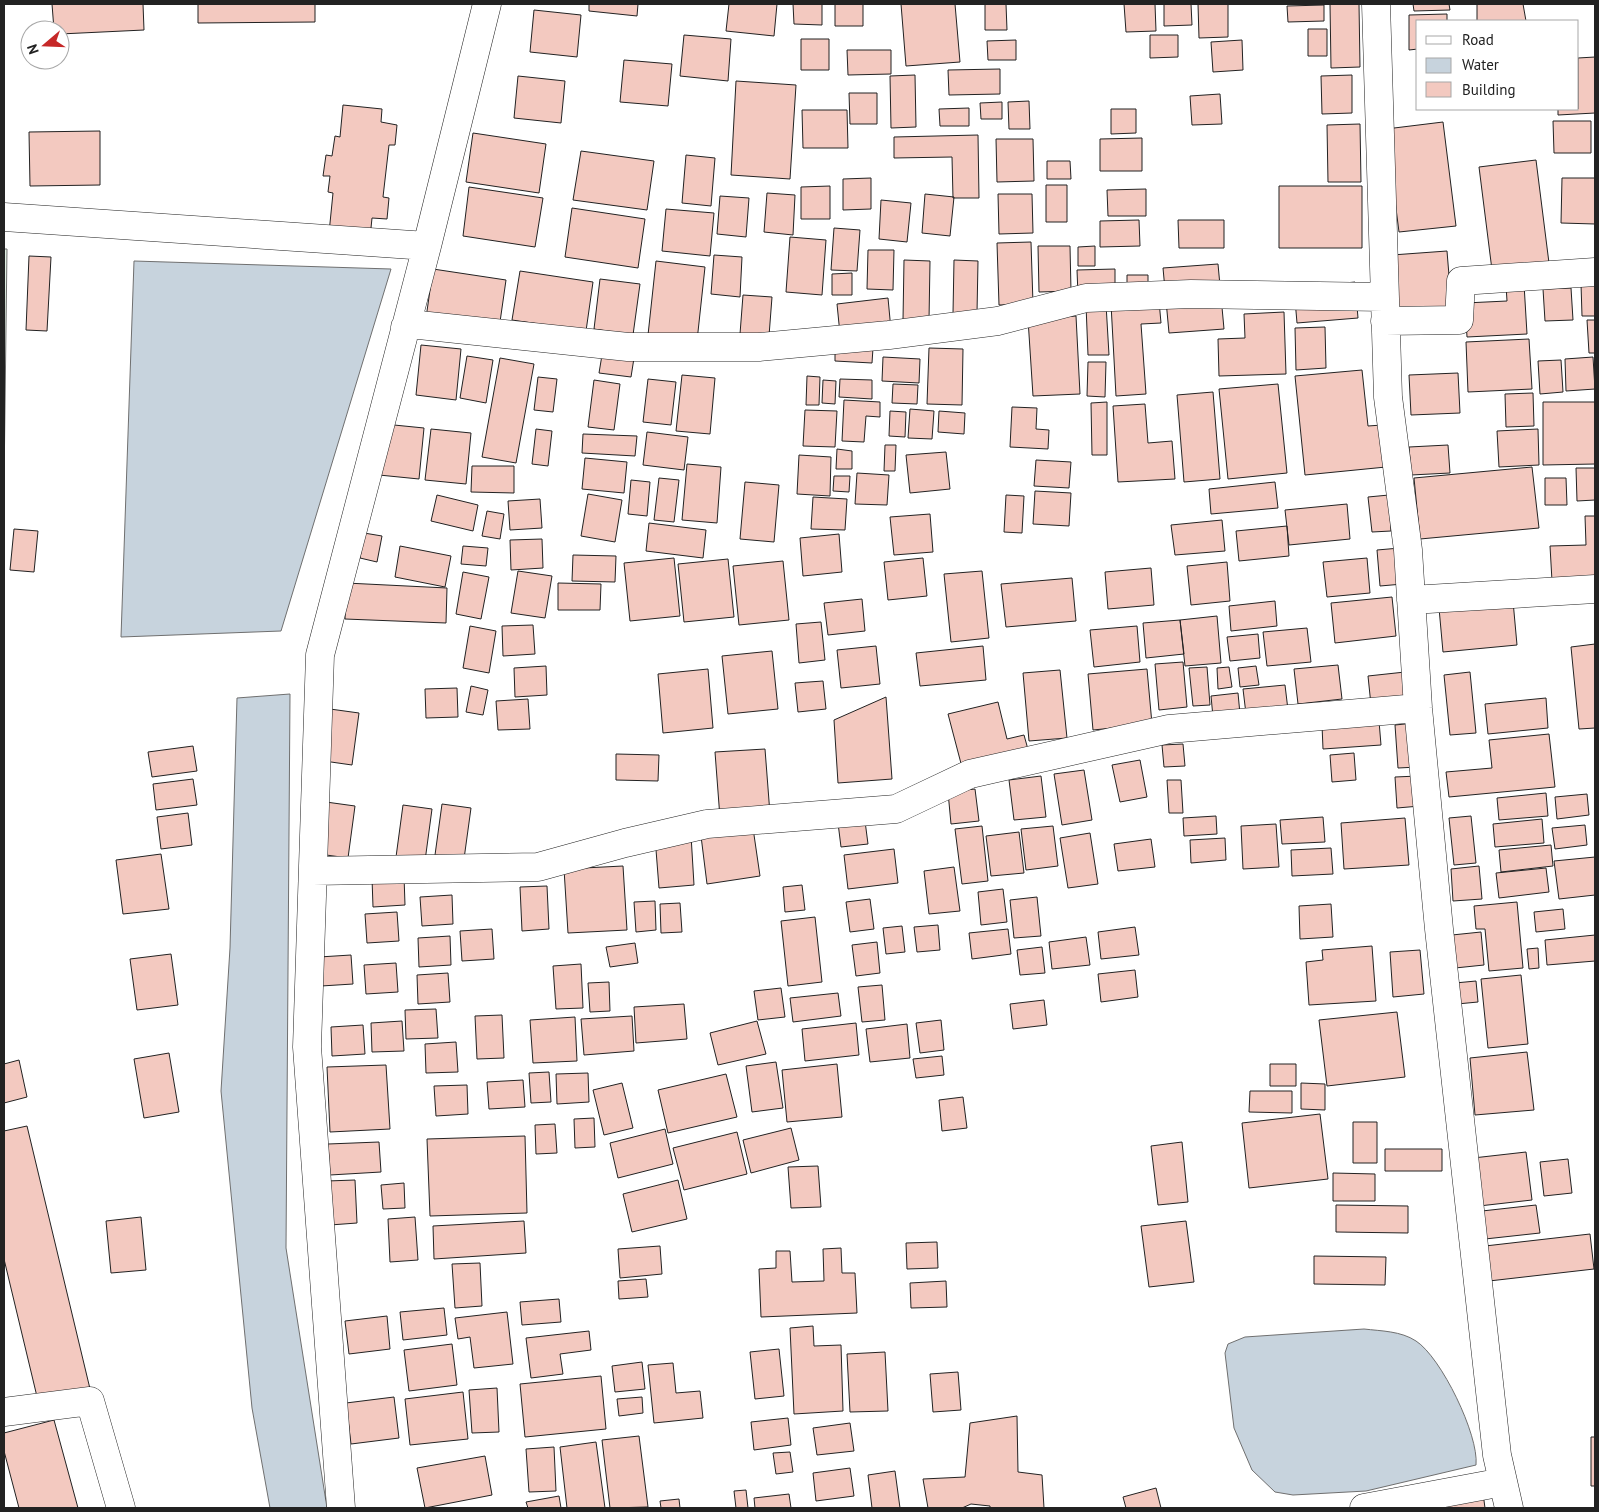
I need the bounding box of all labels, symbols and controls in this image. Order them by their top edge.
north arrow [20,20,70,70]
legend [1416,20,1579,110]
text: Road [1462,30,1494,49]
text: N [23,42,43,57]
text: Water [1462,55,1499,74]
text: Building [1462,80,1516,99]

